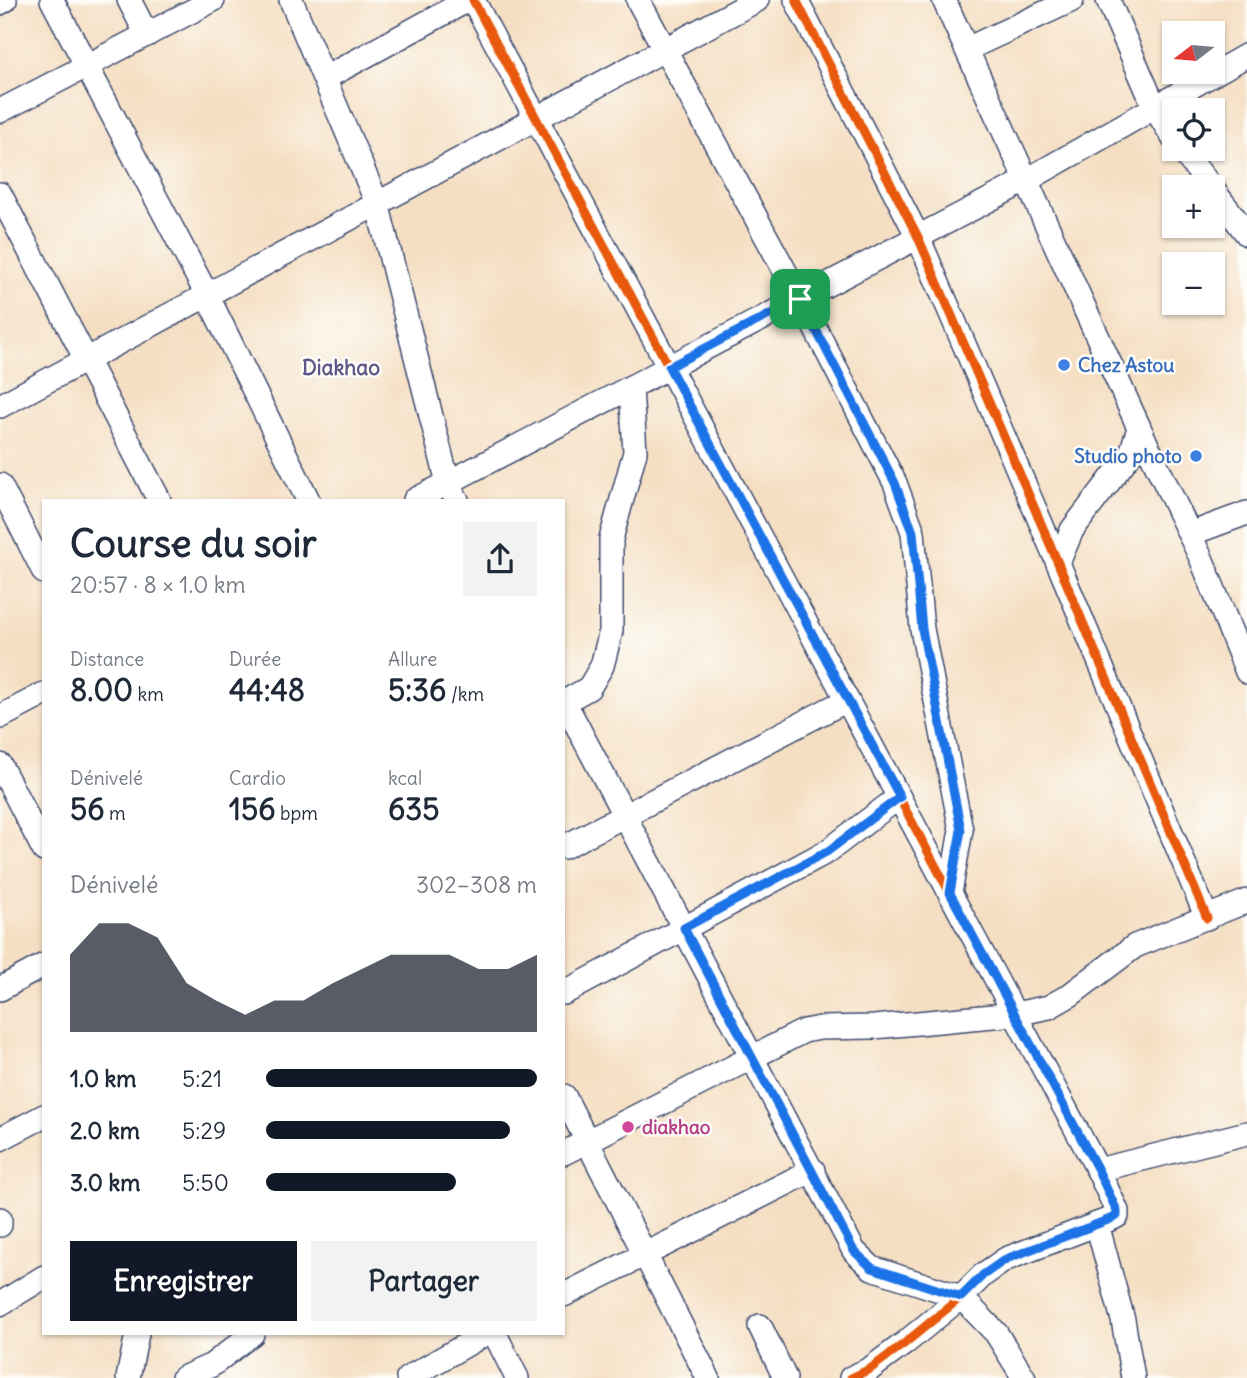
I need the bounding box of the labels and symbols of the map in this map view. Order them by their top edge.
north arrow [1162,21,1225,84]
pin [770,269,830,329]
place label: Chez Astou [1078,353,1174,377]
district label: Diakhao [302,354,380,381]
marker: Chez Astou [1056,357,1072,373]
place label: Studio photo [1074,444,1182,468]
marker: Studio photo [1188,448,1204,464]
place label: diakhao [642,1115,711,1139]
marker: diakhao [620,1119,636,1135]

